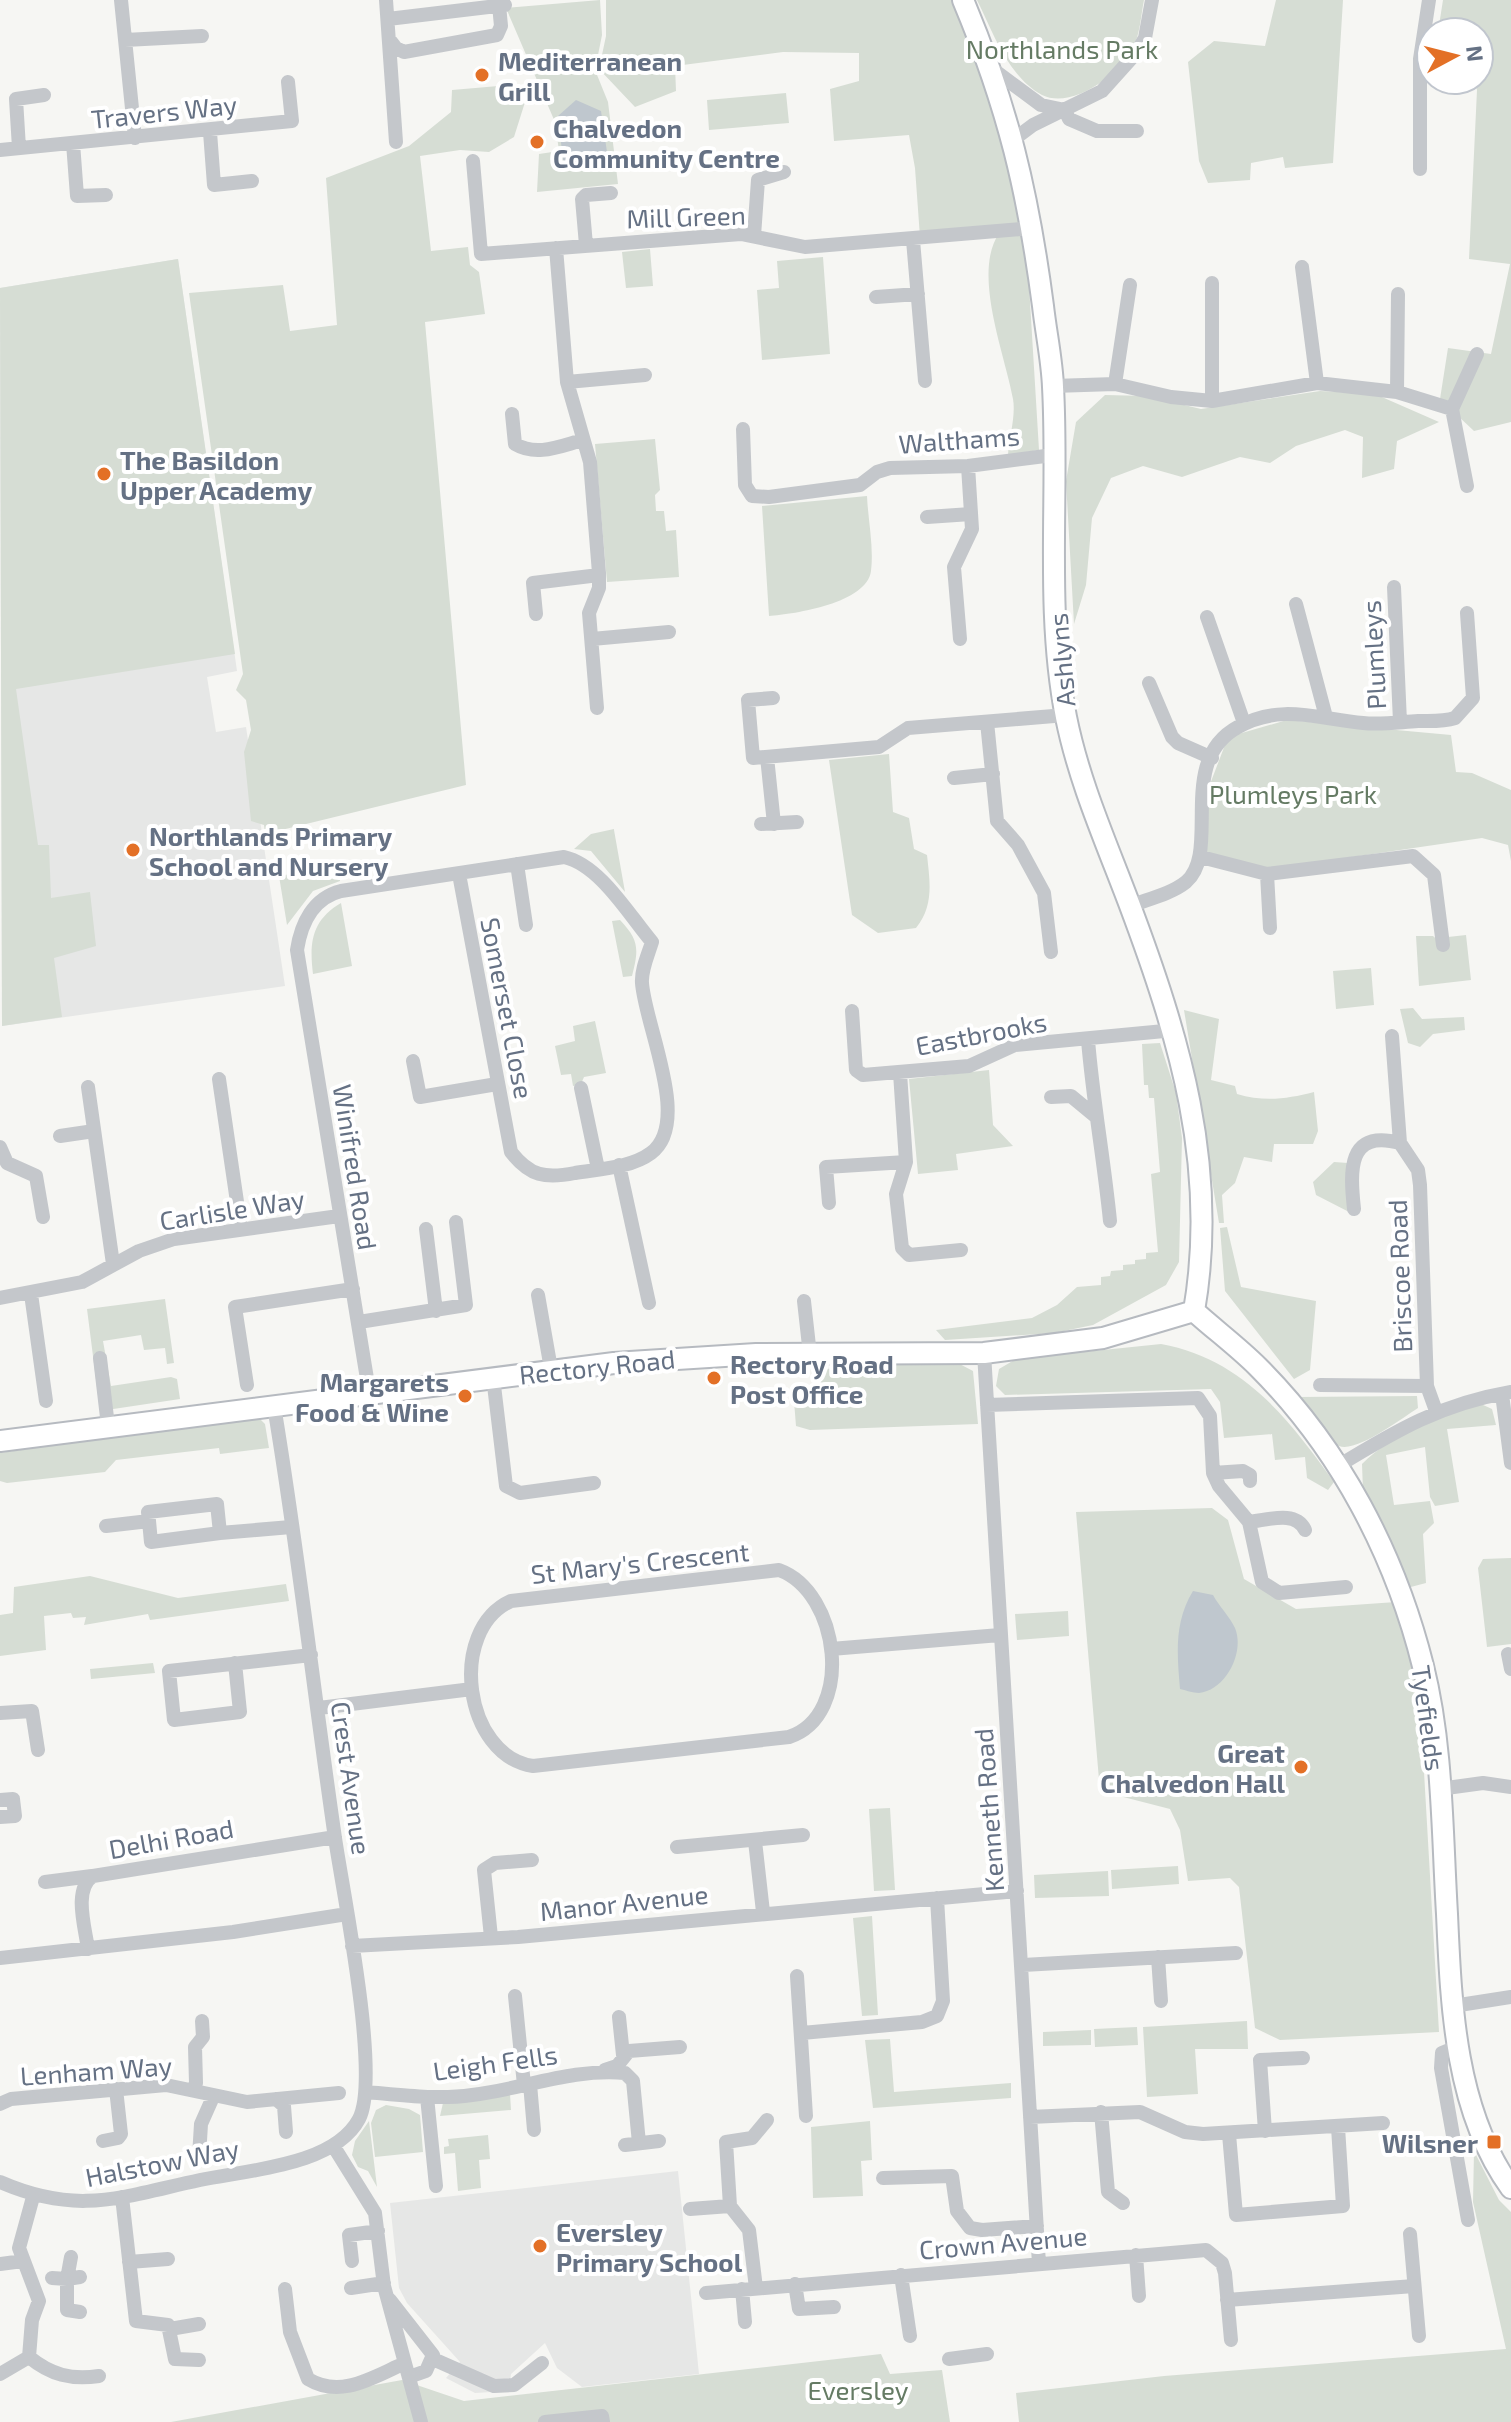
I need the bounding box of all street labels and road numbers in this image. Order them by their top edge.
street label: Travers Way [90,88,239,134]
street label: Mill Green [626,198,746,234]
street label: Walthams [897,419,1021,459]
street label: Plumleys [1355,600,1391,710]
street label: Ashlyns [1041,612,1081,708]
street label: Somerset Close [475,915,541,1101]
street label: Eastbrooks [913,1005,1049,1061]
street label: Winifred Road [328,1082,384,1252]
street label: Carlisle Way [157,1182,307,1236]
street label: Briscoe Road [1381,1199,1417,1353]
street label: Rectory Road [518,1342,676,1390]
street label: St Mary's Crescent [529,1535,751,1589]
street label: Tyefields [1406,1663,1452,1773]
street label: Crest Avenue [326,1699,378,1857]
street label: Kenneth Road [967,1727,1009,1893]
street label: Delhi Road [106,1812,236,1864]
street label: Manor Avenue [538,1878,710,1926]
street label: Leigh Fells [431,2038,559,2086]
street label: Lenham Way [19,2049,173,2091]
street label: Halstow Way [83,2132,242,2192]
street label: Crown Avenue [918,2219,1088,2265]

